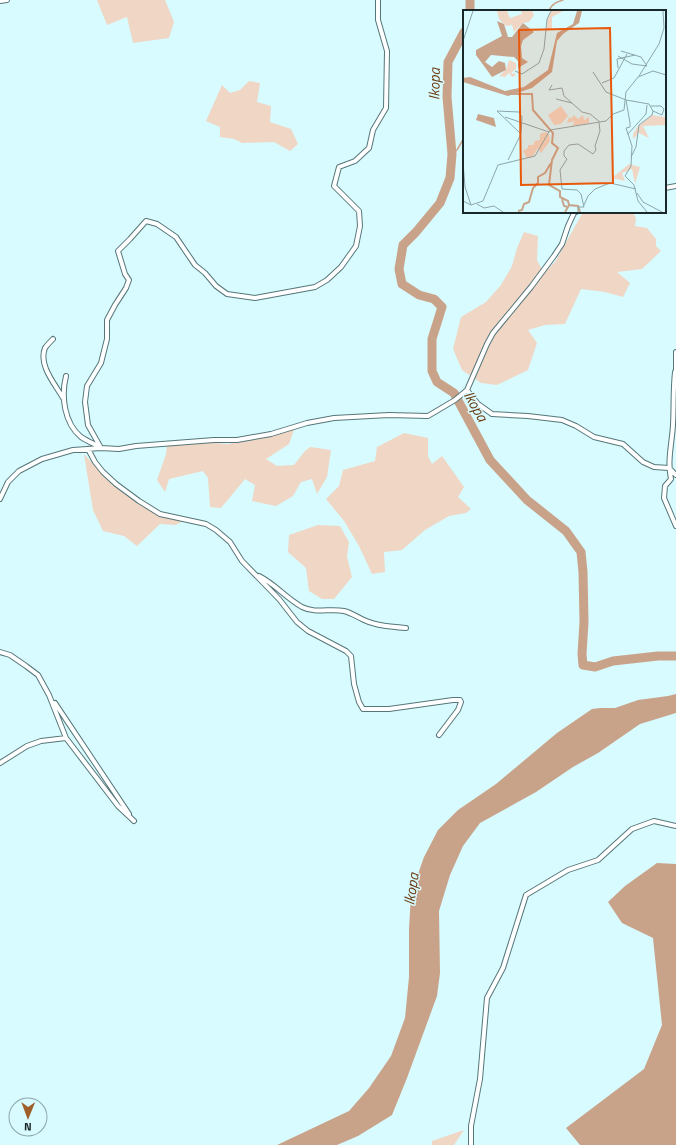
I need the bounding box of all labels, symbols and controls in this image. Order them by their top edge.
inset map [463,10,666,213]
water label: Ikopa [422,66,446,100]
water label: Ikopa [458,386,495,427]
water label: Ikopa [397,870,425,907]
north arrow [8,1097,48,1137]
text: N [24,1119,32,1135]

